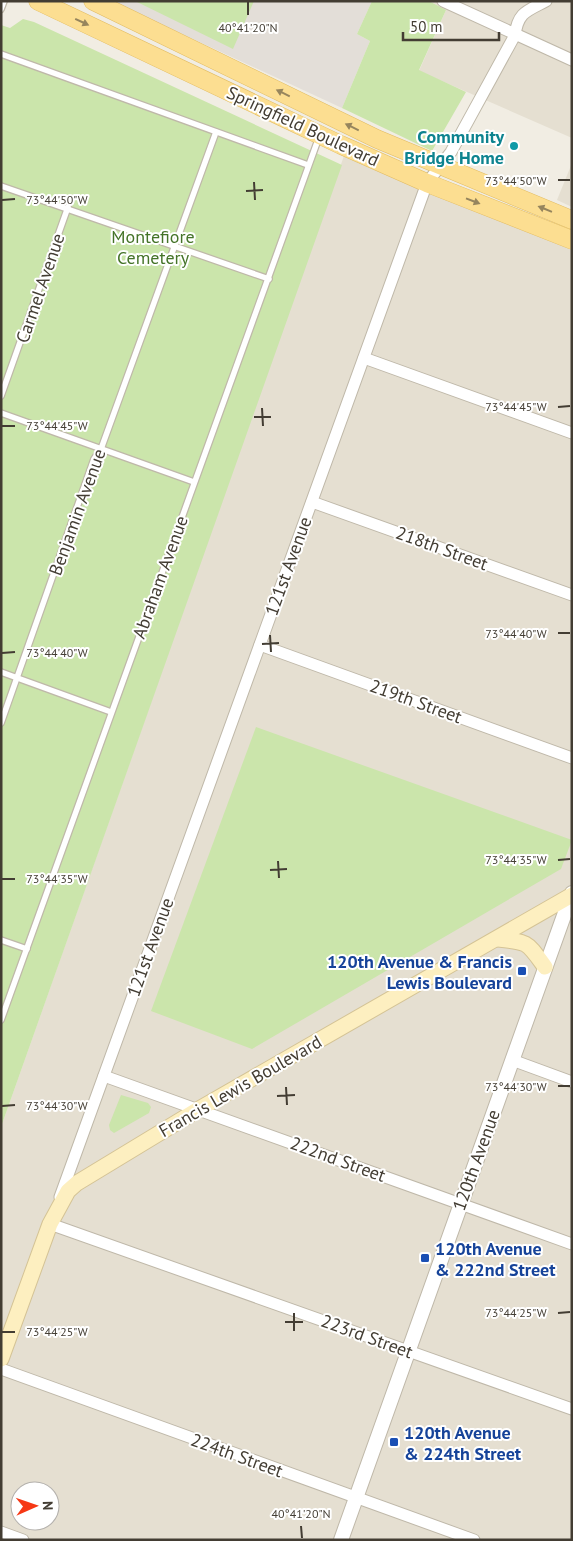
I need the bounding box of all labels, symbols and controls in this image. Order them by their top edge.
scale bar [403,10,499,42]
text: 50 m [410,17,443,36]
one-way arrow [75,18,89,26]
text: 40°41'20"N [218,20,278,35]
street label: Springfield Boulevard [223,81,383,171]
one-way arrow [276,89,290,97]
one-way arrow [345,122,359,130]
place label: Community Bridge Home [404,125,504,169]
marker: Community Bridge Home [508,140,520,152]
text: 73°44'50"W [485,173,547,188]
text: 73°44'50"W [26,192,88,207]
one-way arrow [465,197,480,205]
one-way arrow [537,205,552,213]
park label: Montefiore Cemetery [111,225,195,269]
street label: Carmel Avenue [10,230,70,346]
text: 73°44'45"W [485,399,547,414]
text: 73°44'45"W [26,418,88,433]
street label: Benjamin Avenue [43,446,111,578]
street label: Abraham Avenue [127,512,193,642]
street label: 121st Avenue [259,513,317,619]
street label: 218th Street [393,521,491,575]
text: 73°44'40"W [485,626,547,641]
text: 73°44'40"W [26,645,88,660]
street label: 219th Street [367,674,465,728]
text: 73°44'35"W [485,852,547,867]
text: 73°44'35"W [26,871,88,886]
street label: 121st Avenue [121,894,179,1000]
place label: 120th Avenue & Francis Lewis Boulevard [327,950,512,994]
marker: 120th Avenue & Francis Lewis Boulevard [516,965,528,977]
street label: Francis Lewis Boulevard [154,1030,326,1142]
text: 73°44'30"W [485,1079,547,1094]
text: 73°44'30"W [26,1098,88,1113]
street label: 120th Avenue [447,1106,505,1214]
street label: 222nd Street [287,1131,389,1187]
place label: 120th Avenue & 222nd Street [435,1237,556,1281]
marker: 120th Avenue & 222nd Street [419,1252,431,1264]
text: 73°44'25"W [485,1305,547,1320]
street label: 223rd Street [318,1309,416,1363]
text: 73°44'25"W [26,1324,88,1339]
place label: 120th Avenue & 224th Street [404,1421,522,1465]
street label: 224th Street [188,1428,286,1482]
marker: 120th Avenue & 224th Street [388,1436,400,1448]
north arrow [10,1481,60,1531]
text: N [39,1501,57,1510]
text: 40°41'20"N [271,1506,331,1521]

